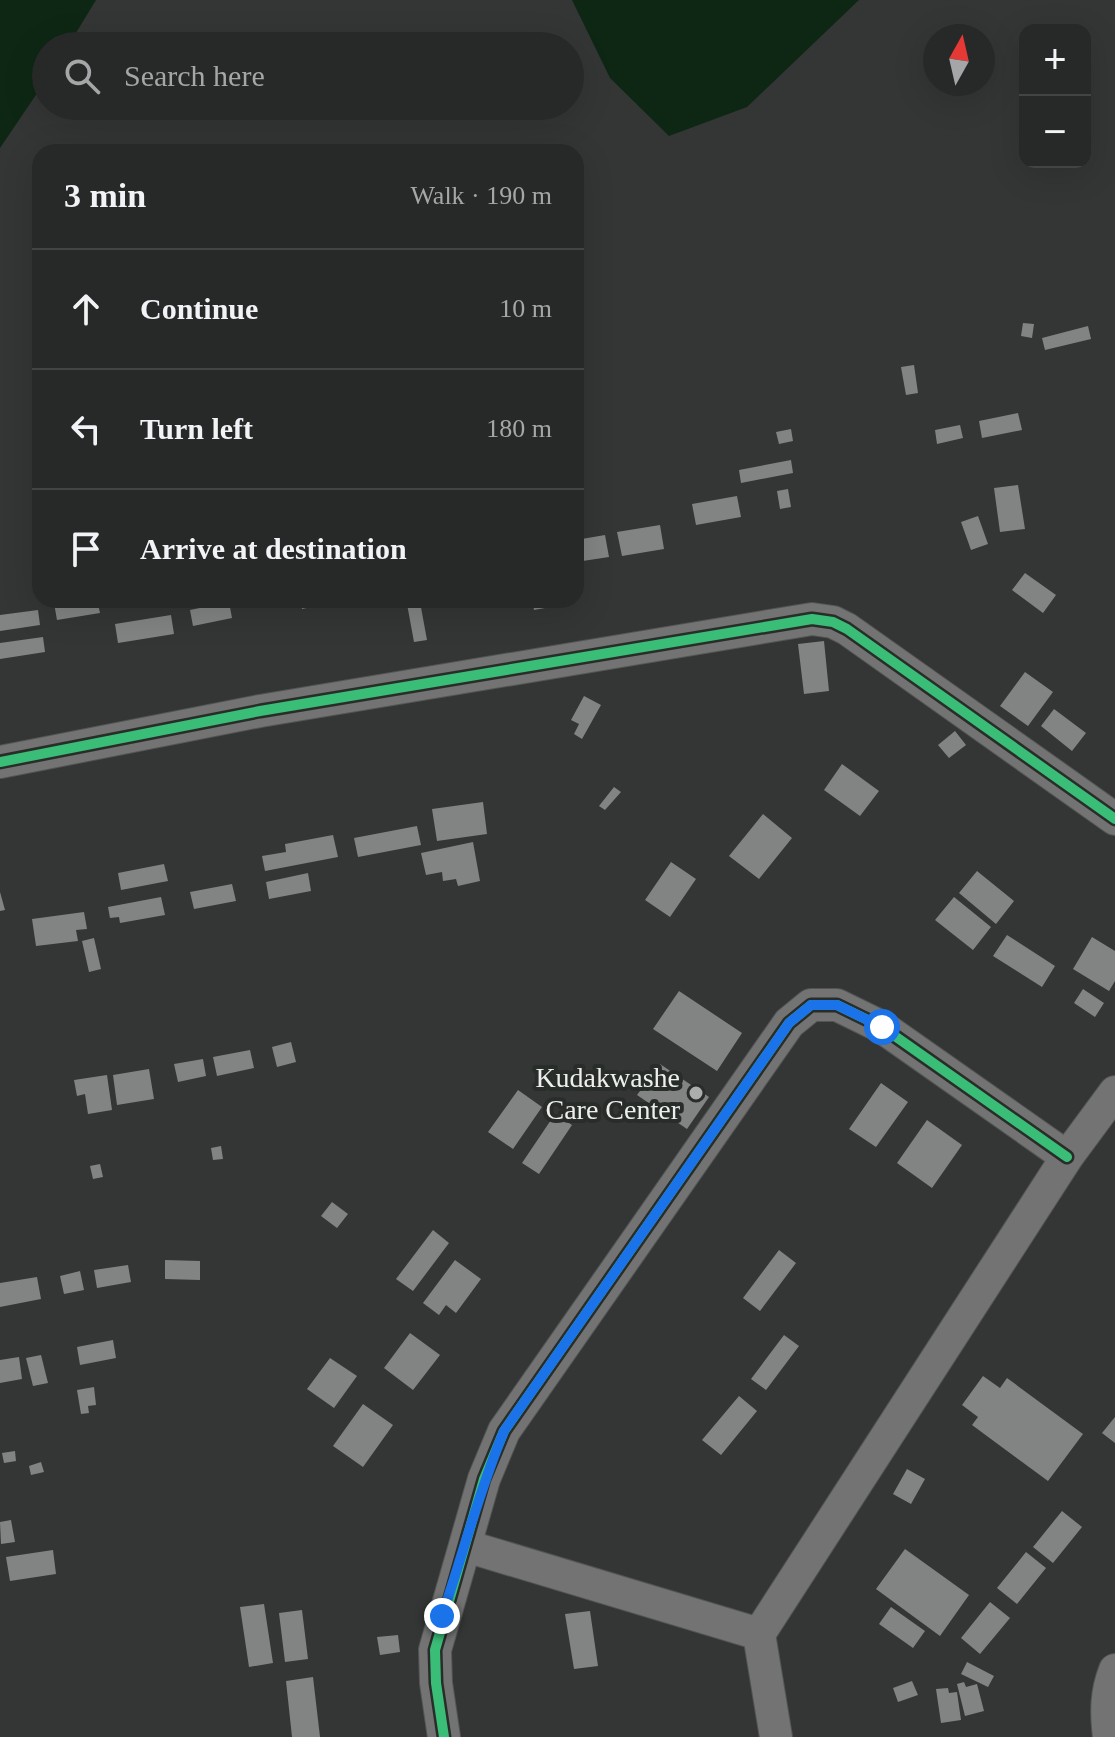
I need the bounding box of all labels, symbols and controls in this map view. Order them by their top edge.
north arrow [923,24,995,96]
map controls [1019,24,1091,168]
button: + [1019,24,1091,96]
search box [32,32,584,120]
icon: search [60,54,104,98]
text: Search here [124,59,265,92]
button: − [1019,96,1091,168]
text: 3 min [64,177,146,214]
text: Walk · 190 m [410,181,552,210]
icon: ahead [64,287,108,331]
text: Continue [140,292,258,325]
text: 10 m [499,294,552,323]
icon: left [64,407,108,451]
text: Turn left [140,412,253,445]
text: 180 m [486,414,552,443]
icon: arrive [64,527,108,571]
text: Arrive at destination [140,532,407,565]
route start [864,1009,900,1045]
place label: Kudakwashe Care Center [535,1062,681,1125]
marker: Kudakwashe Care Center [687,1084,705,1102]
route end [424,1598,460,1634]

